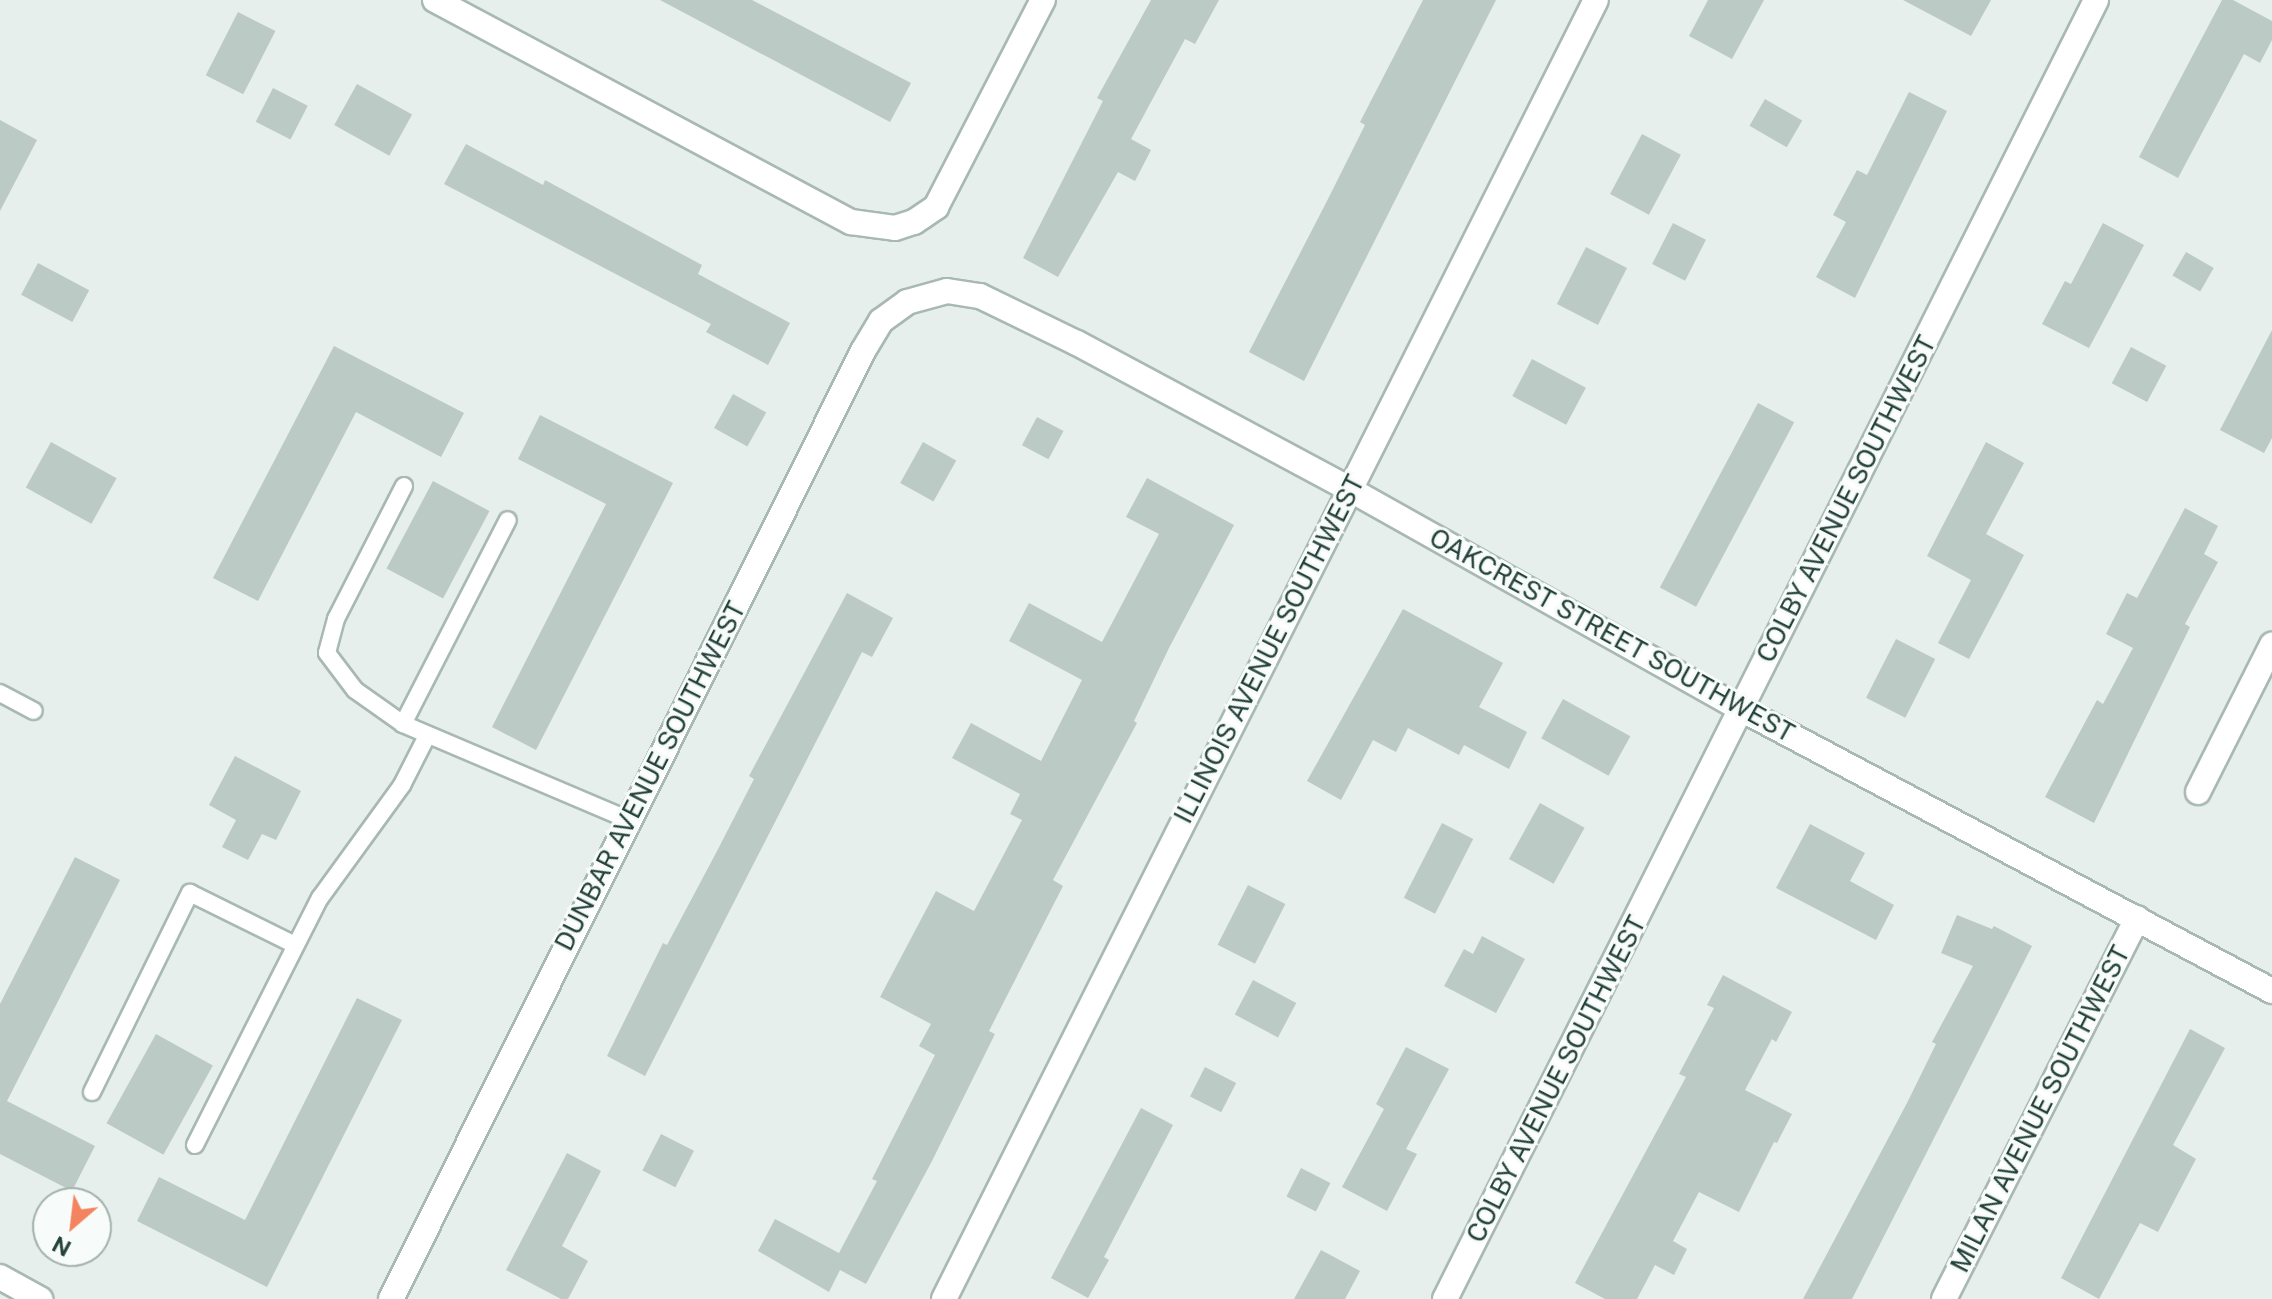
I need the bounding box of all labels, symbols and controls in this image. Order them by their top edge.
street label: COLBY AVENUE SOUTHWEST [1750,330,1942,668]
street label: ILLINOIS AVENUE SOUTHWEST [1167,470,1371,828]
street label: OAKCREST STREET SOUTHWEST [1424,521,1800,749]
street label: DUNBAR AVENUE SOUTHWEST [548,596,752,956]
street label: COLBY AVENUE SOUTHWEST [1460,910,1652,1248]
street label: MILAN AVENUE SOUTHWEST [1944,940,2136,1278]
north arrow [32,1187,112,1267]
text: N [48,1231,75,1262]

